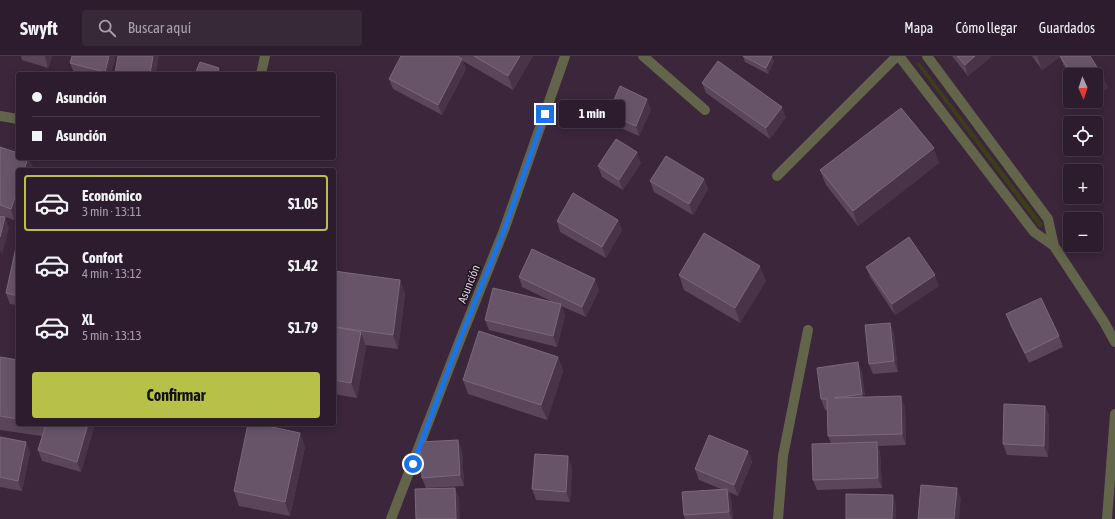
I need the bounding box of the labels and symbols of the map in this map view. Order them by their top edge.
north arrow [1063,68,1103,108]
callout: 1 min [559,100,625,128]
route end [536,105,554,123]
street label: Asunción [455,263,483,305]
route start [404,455,422,473]

